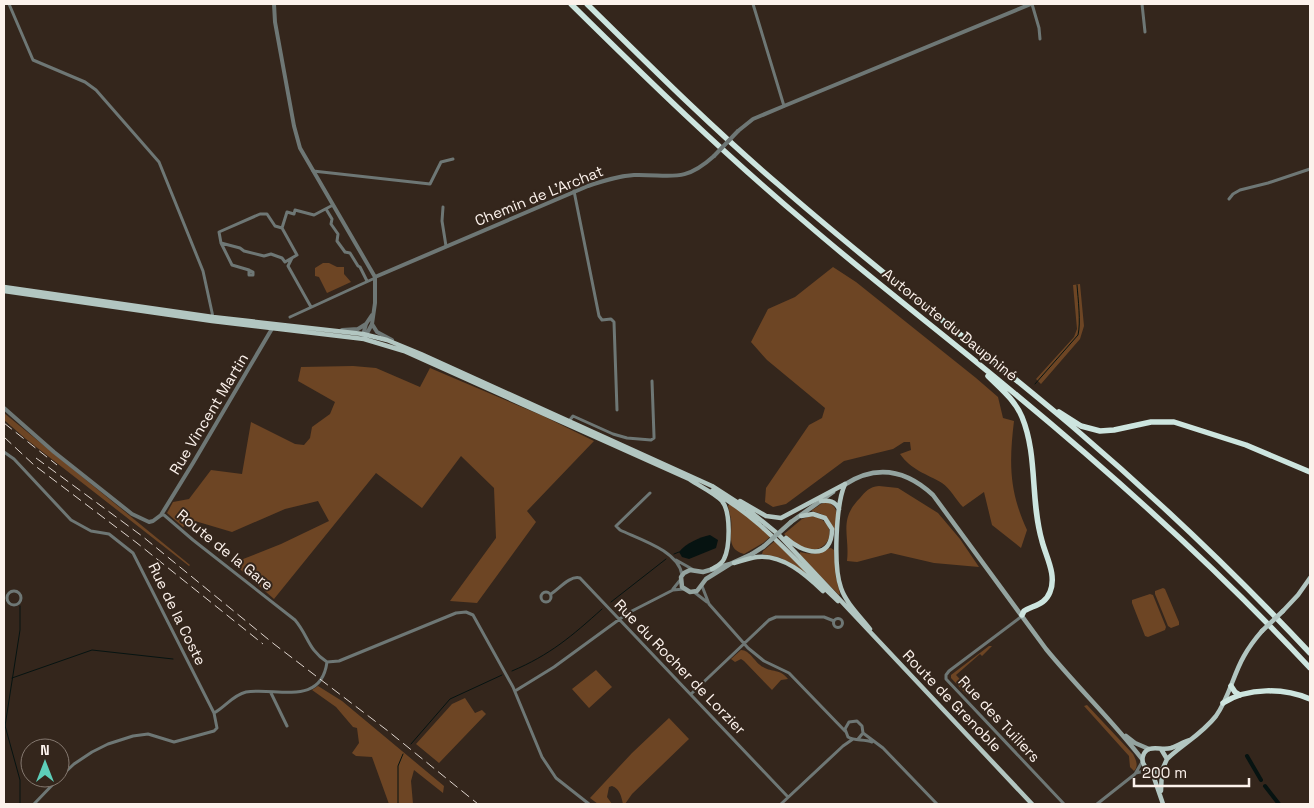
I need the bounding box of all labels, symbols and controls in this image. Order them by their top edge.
street label: Chemin de L'Archat [472,161,606,230]
street label: Autoroute du Dauphiné [879,264,1022,385]
street label: Rue Vincent Martin [165,350,252,478]
street label: Route de la Gare [173,505,277,594]
street label: Rue de la Coste [144,559,211,668]
street label: Rue du Rocher de Lorzier [611,595,750,739]
street label: Route de Grenoble [899,646,1006,756]
street label: Rue des Tuiliers [954,671,1044,766]
north arrow [20,738,70,788]
text: N [40,741,50,759]
scale bar [1134,756,1249,788]
text: 200 m [1142,763,1187,782]

